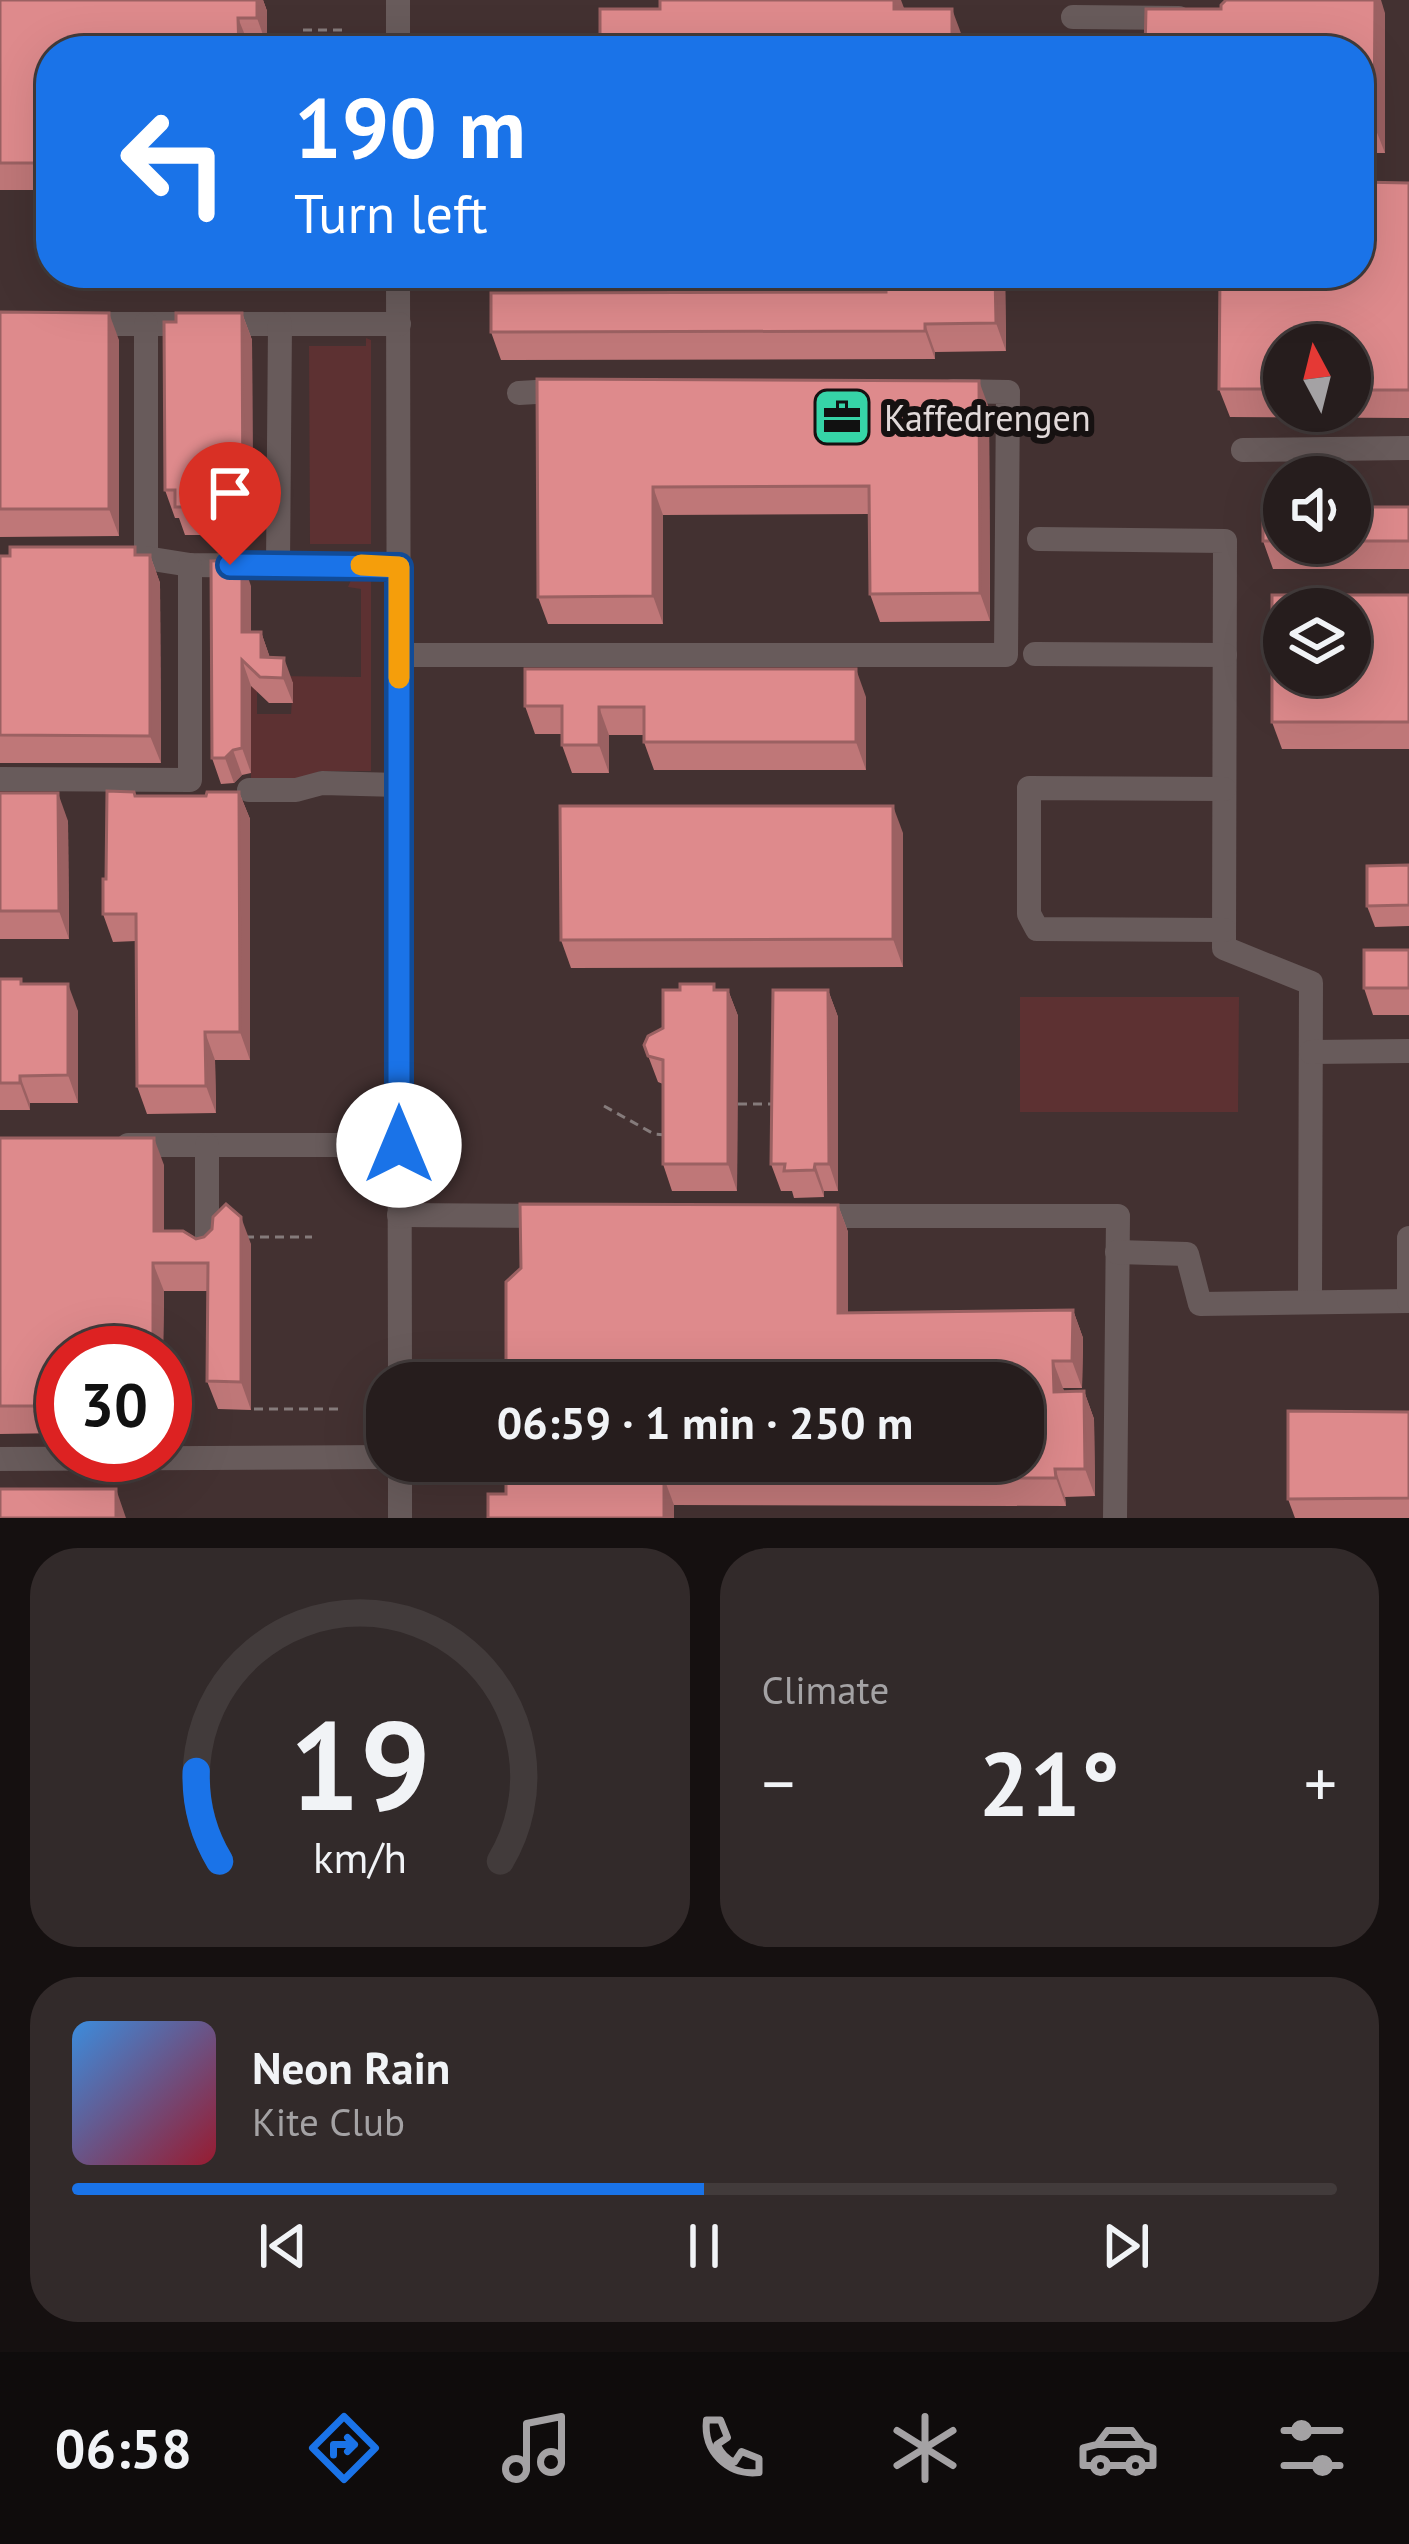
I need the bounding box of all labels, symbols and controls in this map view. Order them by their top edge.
text: 190 m [294,72,526,181]
icon: left [96,84,252,240]
text: Turn left [294,178,488,248]
north arrow [1263,324,1371,432]
map controls [1263,324,1371,696]
office icon: Kaffedrengen [811,386,873,448]
place label: Kaffedrengen [884,394,1091,441]
pin [179,442,281,565]
button: sound [1263,456,1371,564]
icon: arrive [197,460,263,526]
button: layers [1263,588,1371,696]
position arrow [336,1082,462,1208]
speed limit sign: 30 [36,1326,192,1482]
text: 06:59 · 1 min · 250 m [497,1393,913,1451]
text: Climate [762,1664,889,1715]
text: 19 [289,1683,431,1844]
text: 21° [979,1724,1120,1841]
text: − [762,1740,795,1825]
text: + [1304,1740,1337,1825]
text: km/h [313,1828,407,1884]
text: Neon Rain [252,2038,450,2096]
text: Kite Club [252,2096,405,2147]
icon: previous [250,2213,316,2279]
icon: pause [671,2213,737,2279]
icon: next [1093,2213,1159,2279]
icon: directions [302,2406,386,2490]
icon: music [495,2406,579,2490]
icon: phone [689,2406,773,2490]
icon: climate [883,2406,967,2490]
icon: car [1076,2406,1160,2490]
icon: filters [1270,2406,1354,2490]
text: 06:58 [55,2413,192,2483]

